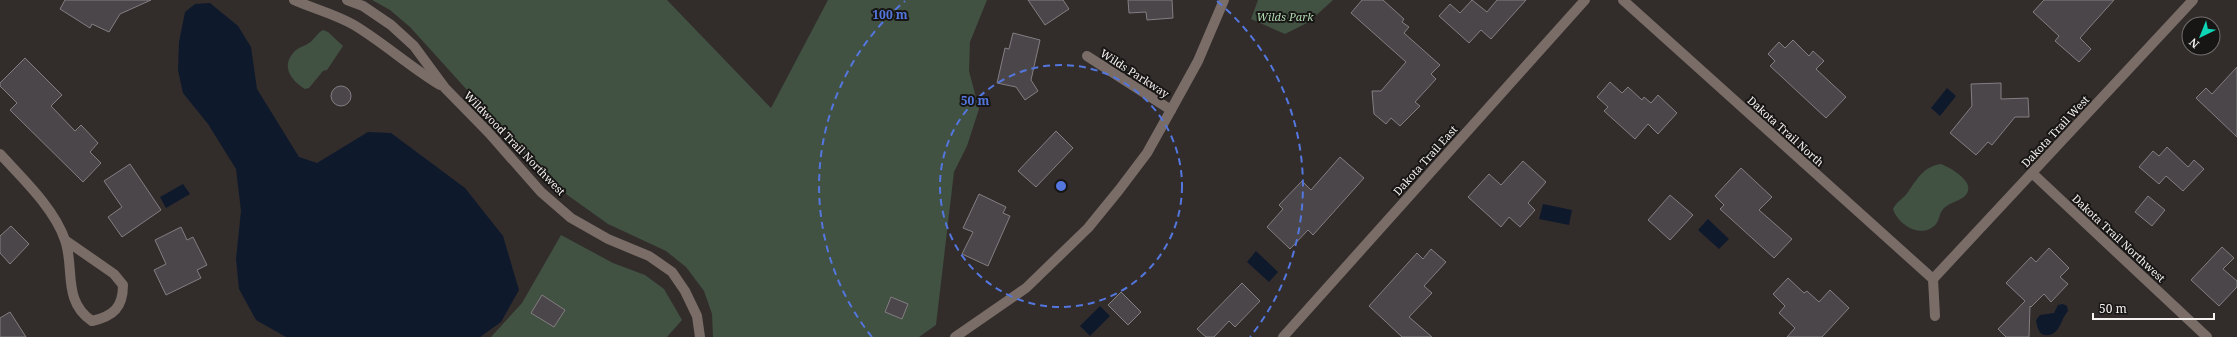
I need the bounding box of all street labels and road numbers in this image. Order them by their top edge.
street label: Wilds Parkway [1098,45,1173,101]
street label: Wildwood Trail Northwest [461,88,569,199]
street label: Dakota Trail West [2018,92,2092,170]
street label: Dakota Trail North [1745,93,1827,169]
street label: Dakota Trail East [1390,122,1461,198]
street label: Dakota Trail Northwest [2069,191,2169,285]

